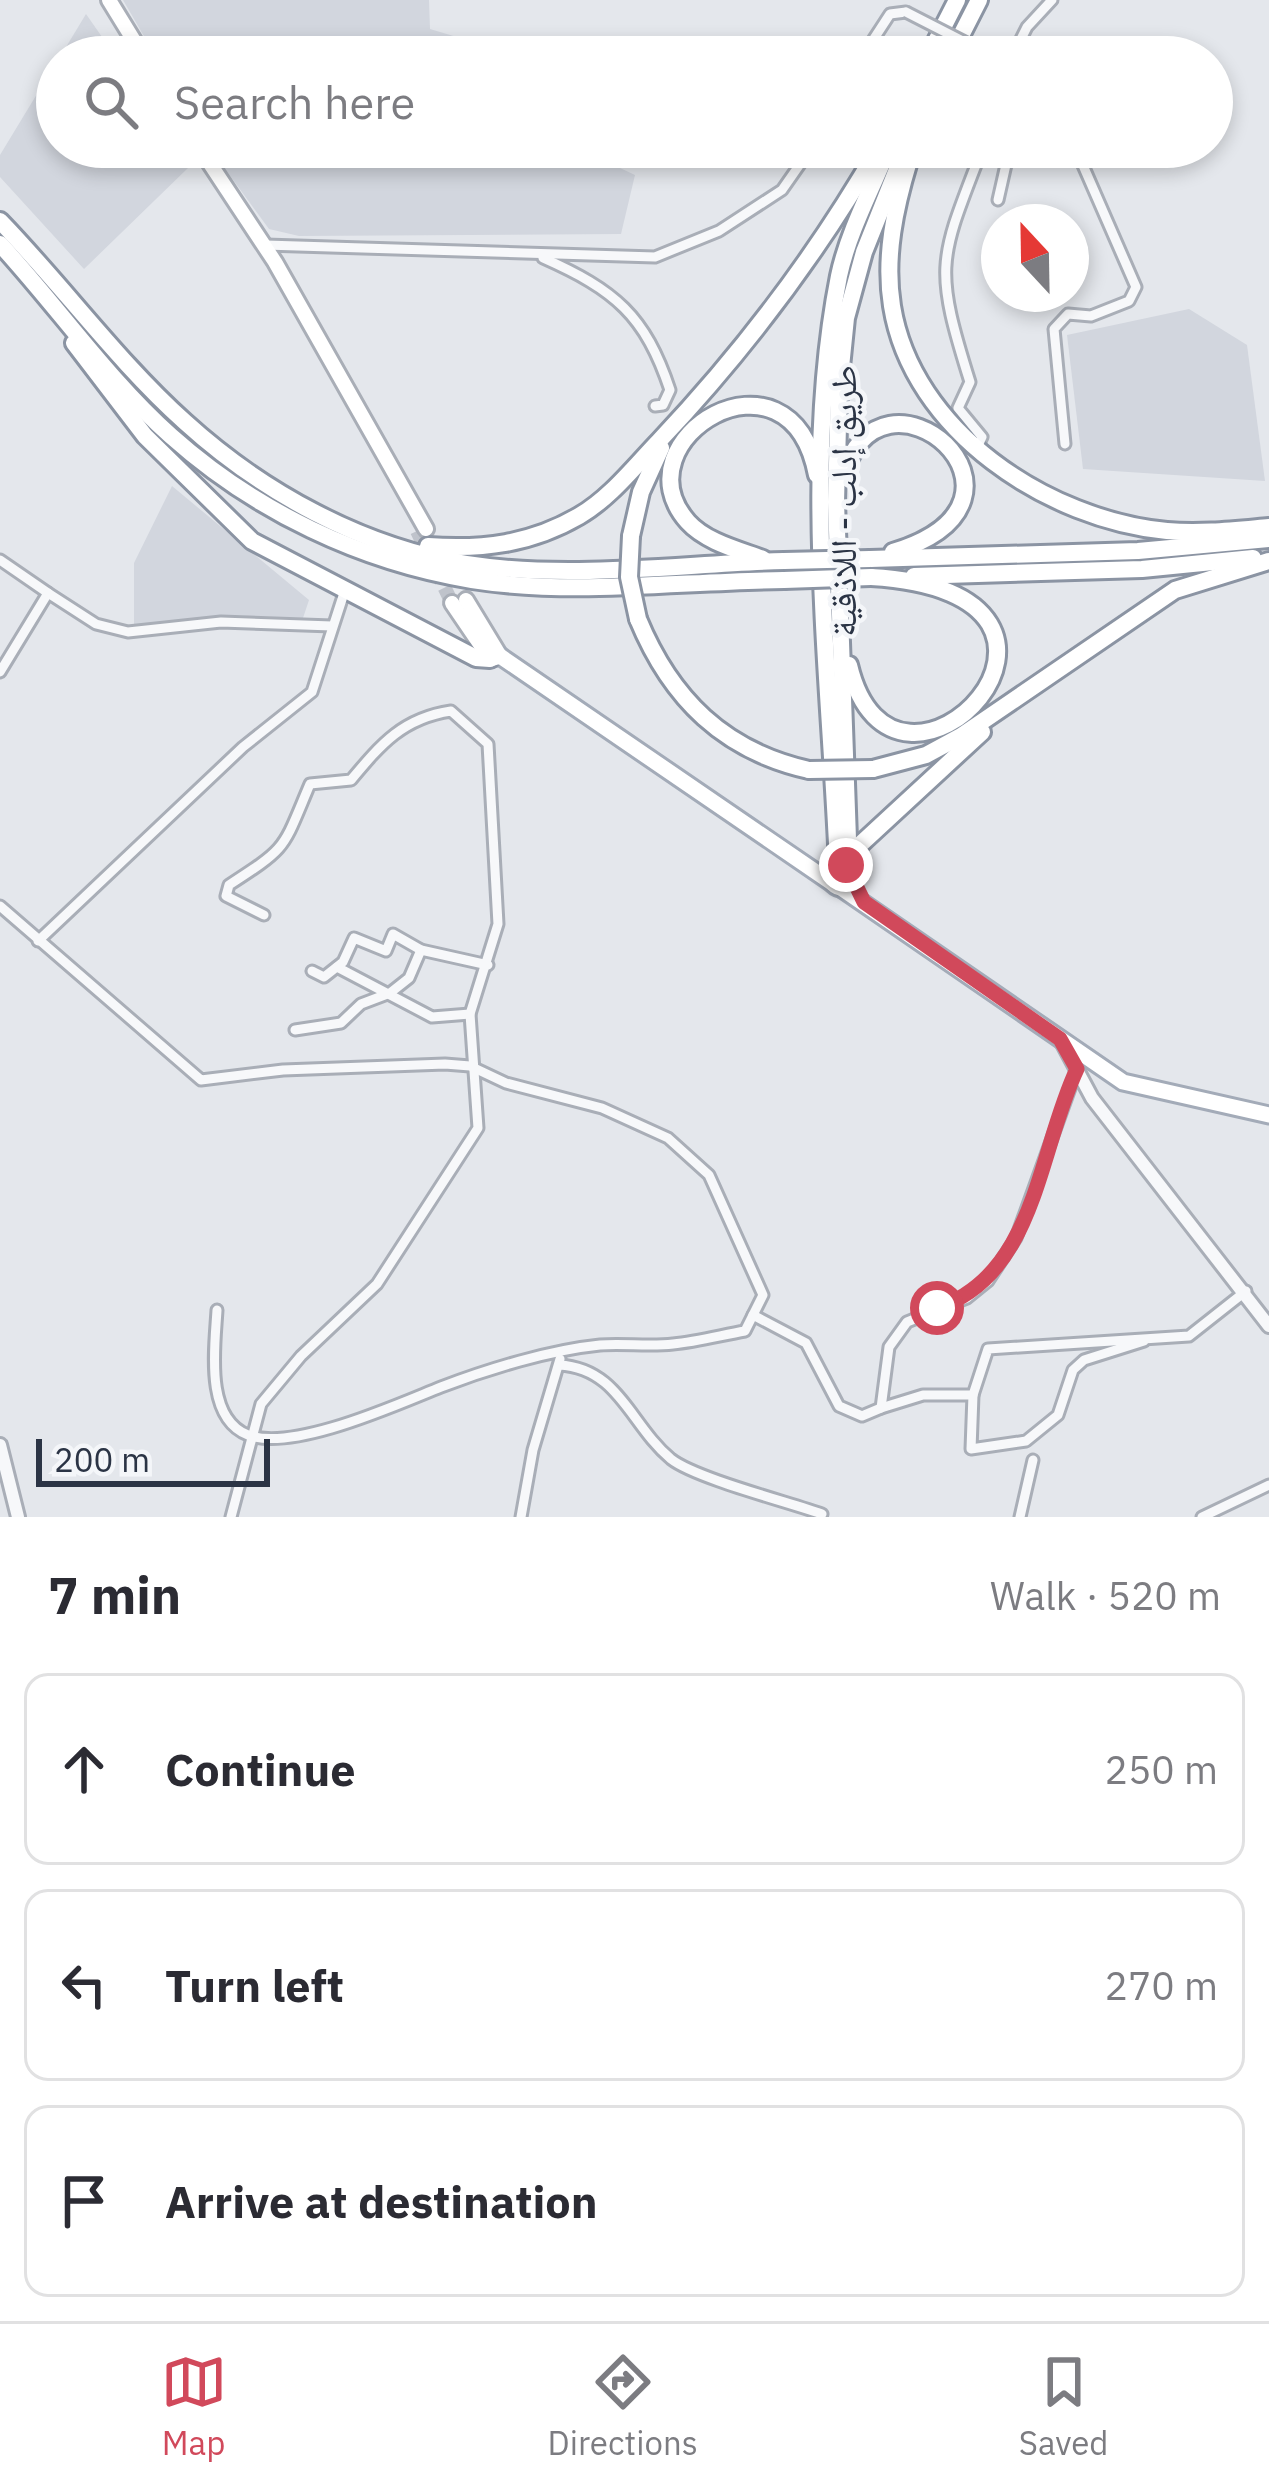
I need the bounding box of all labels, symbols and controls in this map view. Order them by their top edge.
search box [36,36,1233,168]
icon: search [78,69,144,135]
text: Search here [174,73,415,131]
north arrow [981,204,1089,312]
street label: طريق إدلب - اللاذقية [819,365,866,637]
route end [819,838,873,892]
route start [910,1281,964,1335]
scale bar [36,1433,270,1486]
text: 200 m [54,1438,150,1481]
text: 7 min [48,1562,181,1628]
text: Walk · 520 m [990,1570,1221,1621]
icon: ahead [51,1736,117,1802]
text: Continue [165,1740,356,1798]
text: 250 m [1105,1744,1218,1795]
icon: left [51,1952,117,2018]
text: Turn left [165,1956,344,2014]
text: 270 m [1105,1960,1218,2011]
icon: arrive [51,2168,117,2234]
text: Arrive at destination [165,2172,598,2230]
tab: Map [161,2349,227,2464]
tab: Directions [548,2349,698,2464]
tab: Saved [1019,2349,1108,2464]

